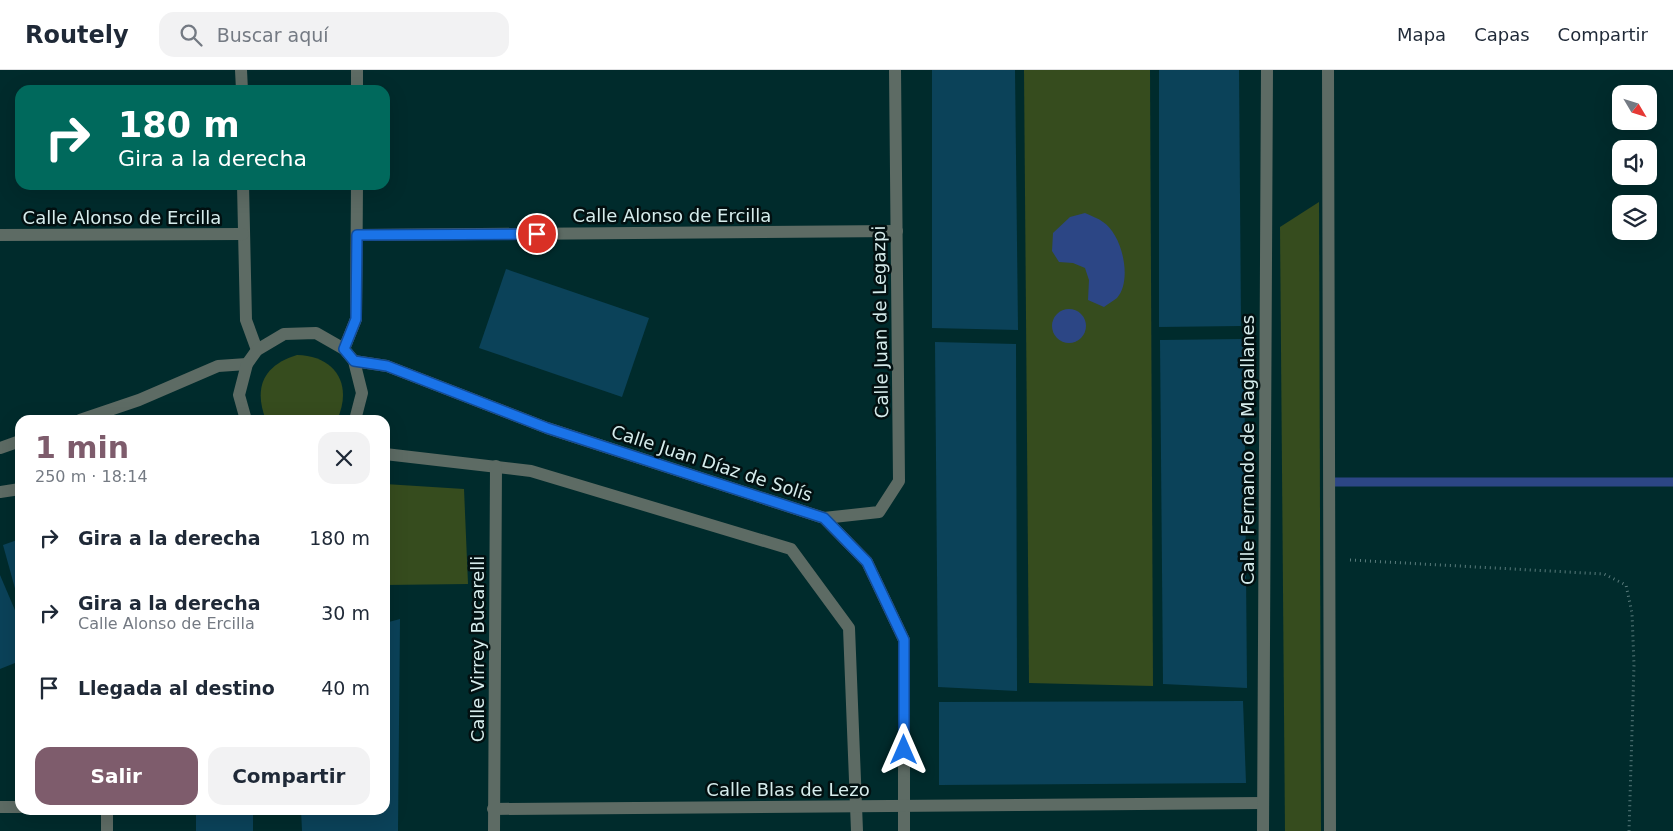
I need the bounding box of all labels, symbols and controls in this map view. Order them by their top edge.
search box [159,12,509,57]
text: Routely [25,21,129,49]
icon: search [177,21,205,49]
text: Buscar aquí [217,24,329,46]
text: Mapa [1397,24,1446,45]
text: Capas [1474,24,1530,45]
text: Compartir [1558,24,1648,45]
north arrow [1612,85,1658,130]
map controls [1612,85,1657,240]
icon: right [35,105,100,170]
text: 180 m [118,105,240,145]
button: sound [1612,140,1657,185]
text: Gira a la derecha [118,146,307,171]
button: layers [1612,195,1657,240]
street label: Calle Alonso de Ercilla [573,205,771,226]
street label: Calle Alonso de Ercilla [23,207,221,228]
pin [516,213,558,255]
icon: arrive [523,220,551,248]
street label: Calle Juan de Legazpi [868,226,892,418]
street label: Calle Fernando de Magallanes [1237,315,1258,585]
street label: Calle Juan Díaz de Solís [609,421,815,505]
text: 1 min [35,430,129,465]
button: close [318,432,370,484]
text: 250 m · 18:14 [35,467,148,486]
icon: right [35,524,63,552]
text: Gira a la derecha [78,527,261,549]
text: 180 m [309,527,370,549]
street label: Calle Virrey Bucarelli [467,556,488,742]
text: Gira a la derecha [78,592,261,614]
icon: right [35,599,63,627]
text: 30 m [321,602,370,624]
text: Calle Alonso de Ercilla [78,614,255,633]
icon: arrive [35,674,63,702]
text: Llegada al destino [78,677,275,699]
text: 40 m [321,677,370,699]
position arrow [877,723,929,775]
button: Salir [35,747,198,805]
button: Compartir [208,747,370,805]
street label: Calle Blas de Lezo [706,779,870,800]

